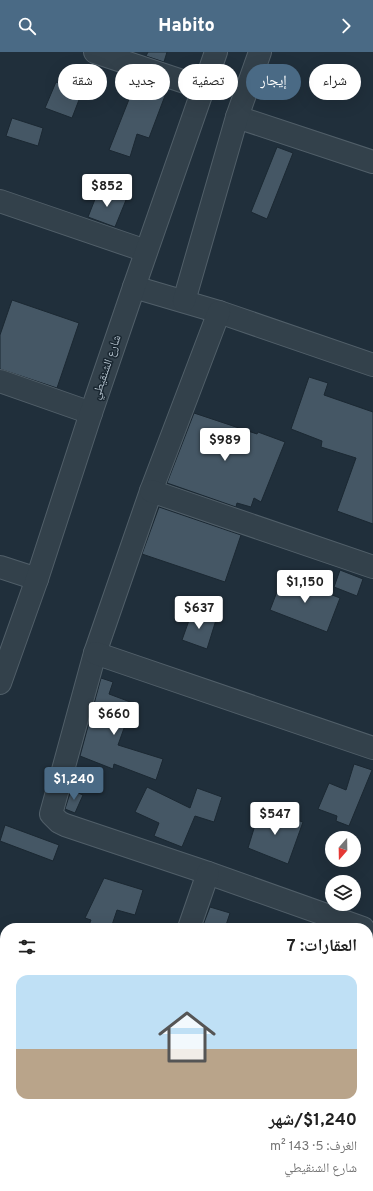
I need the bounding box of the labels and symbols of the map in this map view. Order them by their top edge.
pin: $852 [83,174,131,208]
street label: شارع الشنقيطي [88,333,126,402]
pin: $989 [201,428,249,462]
pin: $1,150 [272,570,338,604]
pin: $637 [175,596,223,630]
pin: $660 [90,702,138,736]
pin: $1,240 [41,767,107,801]
pin: $547 [251,802,299,836]
north arrow [325,831,361,867]

